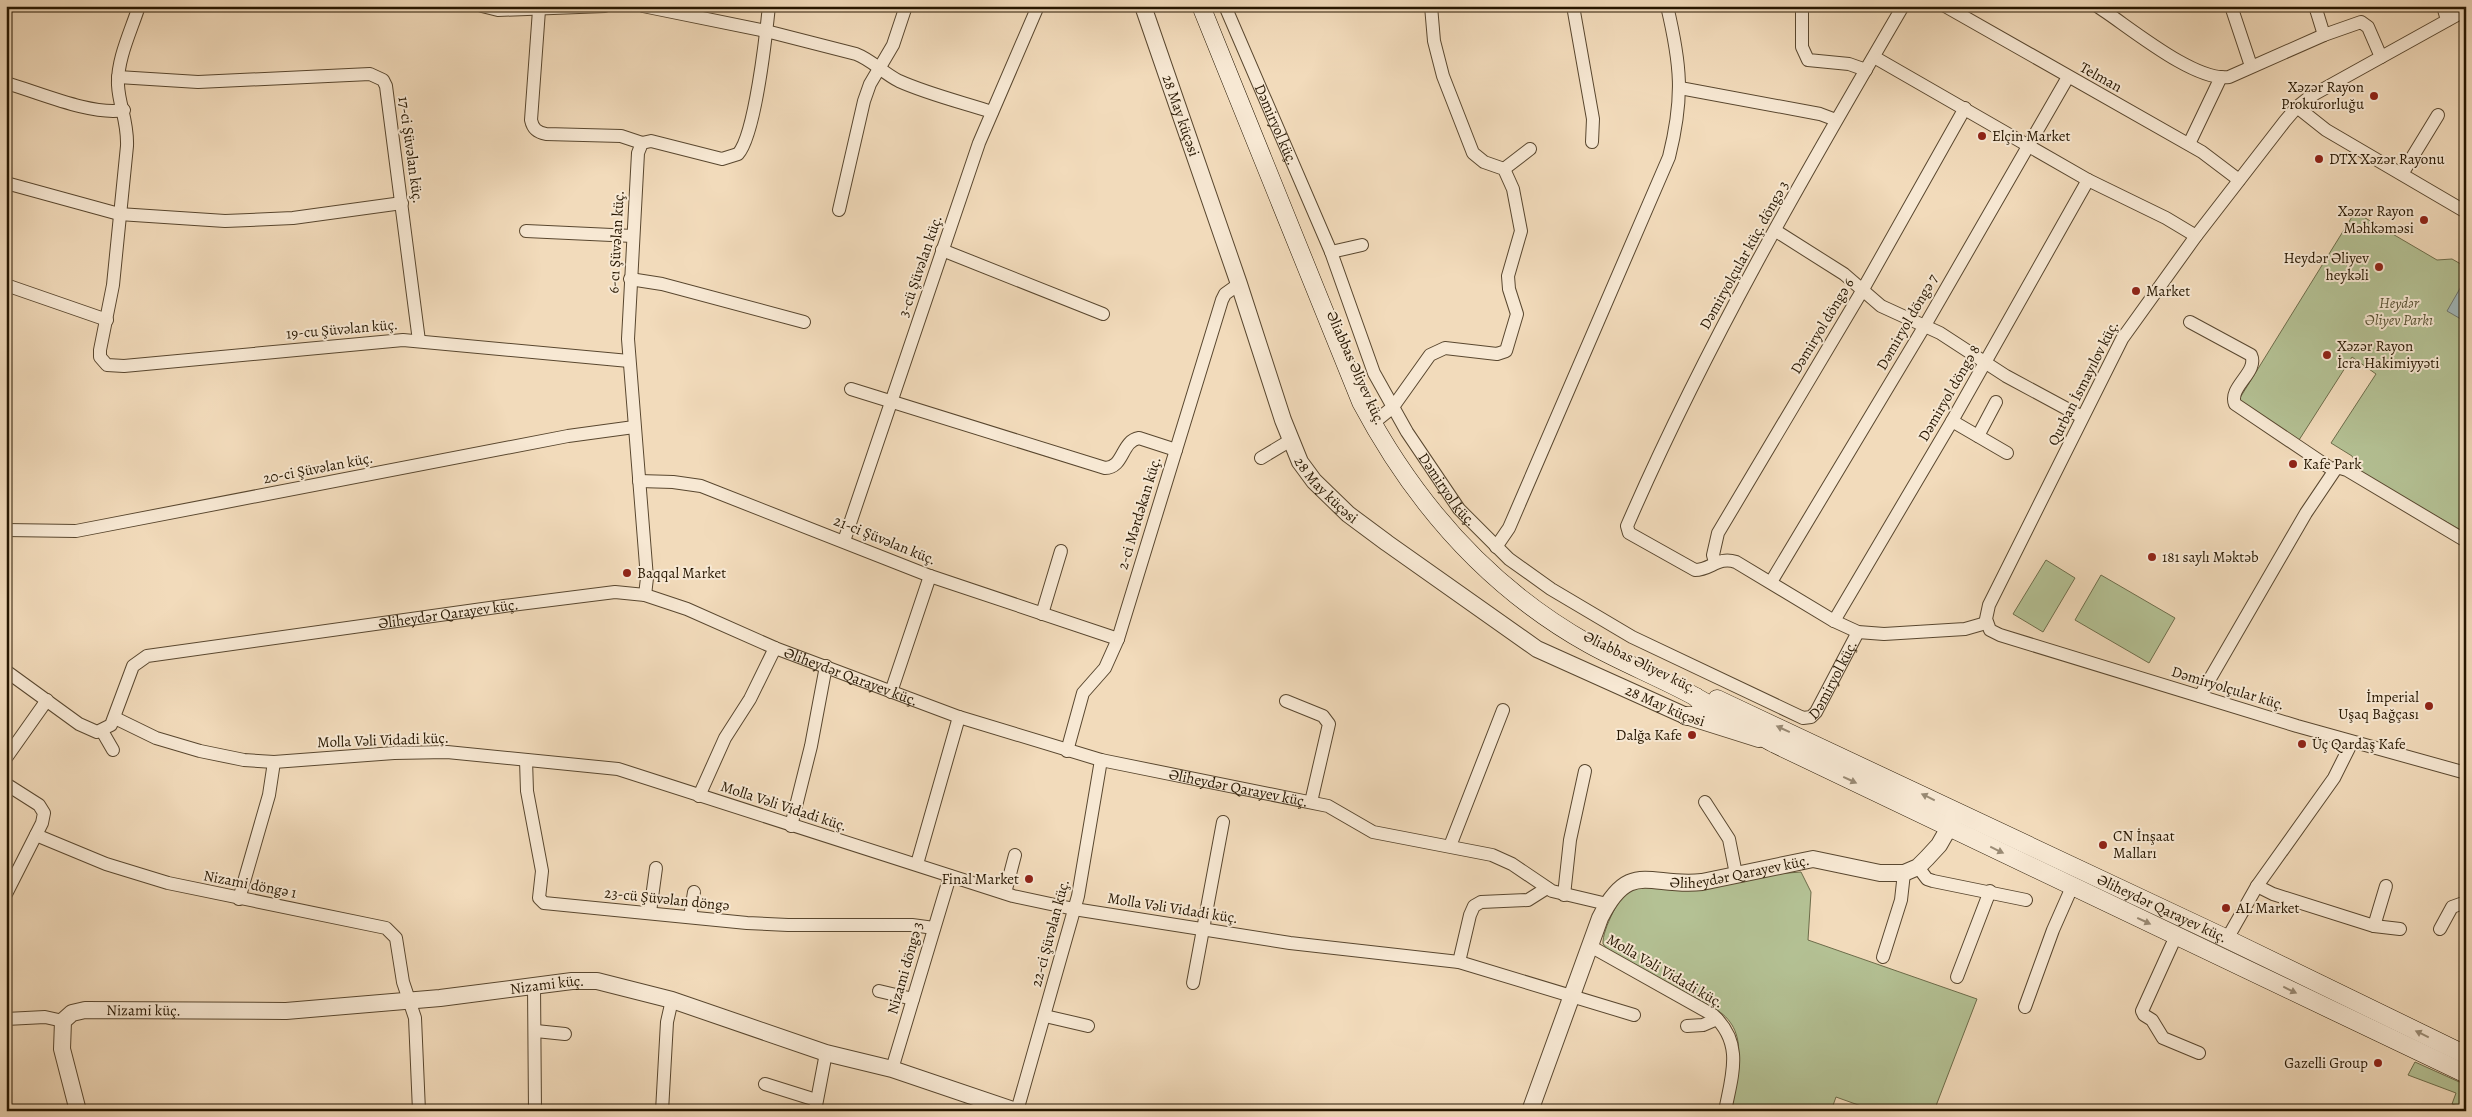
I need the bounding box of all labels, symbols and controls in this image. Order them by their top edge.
street label: Telman [2076,57,2126,97]
street label: 28 May küçəsi [1158,72,1204,159]
place label: Xəzər Rayon Prokurorluğu [2281,77,2365,114]
street label: Dəmiryol küç. [1250,81,1302,168]
marker: Xəzər Rayon Prokurorluğu [2368,90,2380,102]
street label: 17-ci Şüvəlan küç. [394,95,428,205]
place label: Elçin Market [1992,126,2070,146]
marker: Elçin Market [1976,130,1988,142]
place label: DTX Xəzər Rayonu [2329,149,2446,169]
marker: DTX Xəzər Rayonu [2313,153,2325,165]
street label: Dəmiryolçular küç. döngə 3 [1695,177,1793,333]
street label: 6-cı Şüvəlan küç. [603,190,629,294]
place label: Xəzər Rayon Məhkəməsi [2338,201,2414,238]
street label: 3-cü Şüvəlan küç. [893,212,947,320]
marker: Xəzər Rayon Məhkəməsi [2418,214,2430,226]
place label: Heydər Əliyev heykəli [2284,248,2369,285]
marker: Heydər Əliyev heykəli [2373,261,2385,273]
street label: Dəmiryol döngə 7 [1871,270,1943,374]
street label: Dəmiryol döngə 6 [1786,274,1859,378]
place label: Market [2146,281,2190,301]
marker: Market [2130,285,2142,297]
park label: Heydər Əliyev Parkı [2365,293,2433,330]
street label: Əliabbas Əliyev küç. [1322,308,1390,428]
street label: 19-cu Şüvəlan küç. [285,314,399,344]
street label: Qurban İsmayılov küç. [2043,317,2123,449]
place label: Xəzər Rayon İcra Hakimiyyəti [2337,336,2439,373]
street label: Dəmiryol döngə 8 [1913,341,1985,445]
marker: Xəzər Rayon İcra Hakimiyyəti [2321,349,2333,361]
street label: 20-ci Şüvəlan küç. [261,448,375,488]
street label: Dəmiryol küç. [1414,449,1481,531]
street label: 2-ci Mərdəkan küç. [1112,454,1166,572]
place label: Kafe Park [2303,454,2362,474]
street label: 28 May küçəsi [1289,455,1362,528]
marker: Kafe Park [2287,458,2299,470]
street label: 21-ci Şüvəlan küç. [831,510,939,570]
place label: 181 saylı Məktəb [2162,547,2259,567]
marker: 181 saylı Məktəb [2146,551,2158,563]
place label: Baqqal Market [637,563,726,583]
marker: Baqqal Market [621,567,633,579]
street label: Əliheydər Qarayev küç. [377,594,520,634]
street label: Əliabbas Əliyev küç. [1580,626,1700,698]
street label: Dəmiryol küç. [1804,637,1862,724]
street label: Əliheydər Qarayev küç. [781,642,921,711]
street label: Dəmiryolçular küç. [2169,661,2287,715]
street label: 28 May küçəsi [1622,680,1708,731]
place label: İmperial Uşaq Bağçası [2338,687,2419,724]
marker: İmperial Uşaq Bağçası [2423,700,2435,712]
one-way arrow [1776,724,1790,732]
place label: Dalğa Kafe [1616,725,1682,745]
street label: Molla Vəli Vidadi küç. [317,728,449,752]
marker: Dalğa Kafe [1686,729,1698,741]
place label: Üç Qardaş Kafe [2312,734,2406,754]
marker: Üç Qardaş Kafe [2296,738,2308,750]
street label: Əliheydər Qarayev küç. [1167,764,1310,812]
street label: Molla Vəli Vidadi küç. [718,776,850,836]
one-way arrow [1843,776,1858,784]
one-way arrow [1921,793,1935,801]
place label: CN İnşaat Malları [2113,826,2175,863]
marker: CN İnşaat Malları [2097,839,2109,851]
one-way arrow [1990,846,2004,854]
street label: Əliheydər Qarayev küç. [1669,850,1811,893]
street label: Nizami döngə 1 [202,865,298,903]
place label: Final Market [941,869,1019,889]
street label: Əliheydər Qarayev küç. [2094,869,2231,948]
marker: Final Market [1023,873,1035,885]
street label: 22-ci Şüvəlan küç. [1026,877,1074,989]
street label: 23-cü Şüvəlan döngə [604,882,731,916]
street label: Molla Vəli Vidadi küç. [1106,888,1240,928]
place label: AL Market [2235,898,2300,918]
marker: AL Market [2220,902,2232,914]
one-way arrow [2136,916,2151,925]
street label: Nizami döngə 3 [882,919,928,1017]
street label: Molla Vəli Vidadi küç. [1603,929,1727,1013]
street label: Nizami küç. [509,971,584,999]
one-way arrow [2283,986,2298,994]
street label: Nizami küç. [106,1000,181,1020]
one-way arrow [2415,1029,2429,1037]
place label: Gazelli Group [2284,1053,2368,1073]
marker: Gazelli Group [2372,1057,2384,1069]

